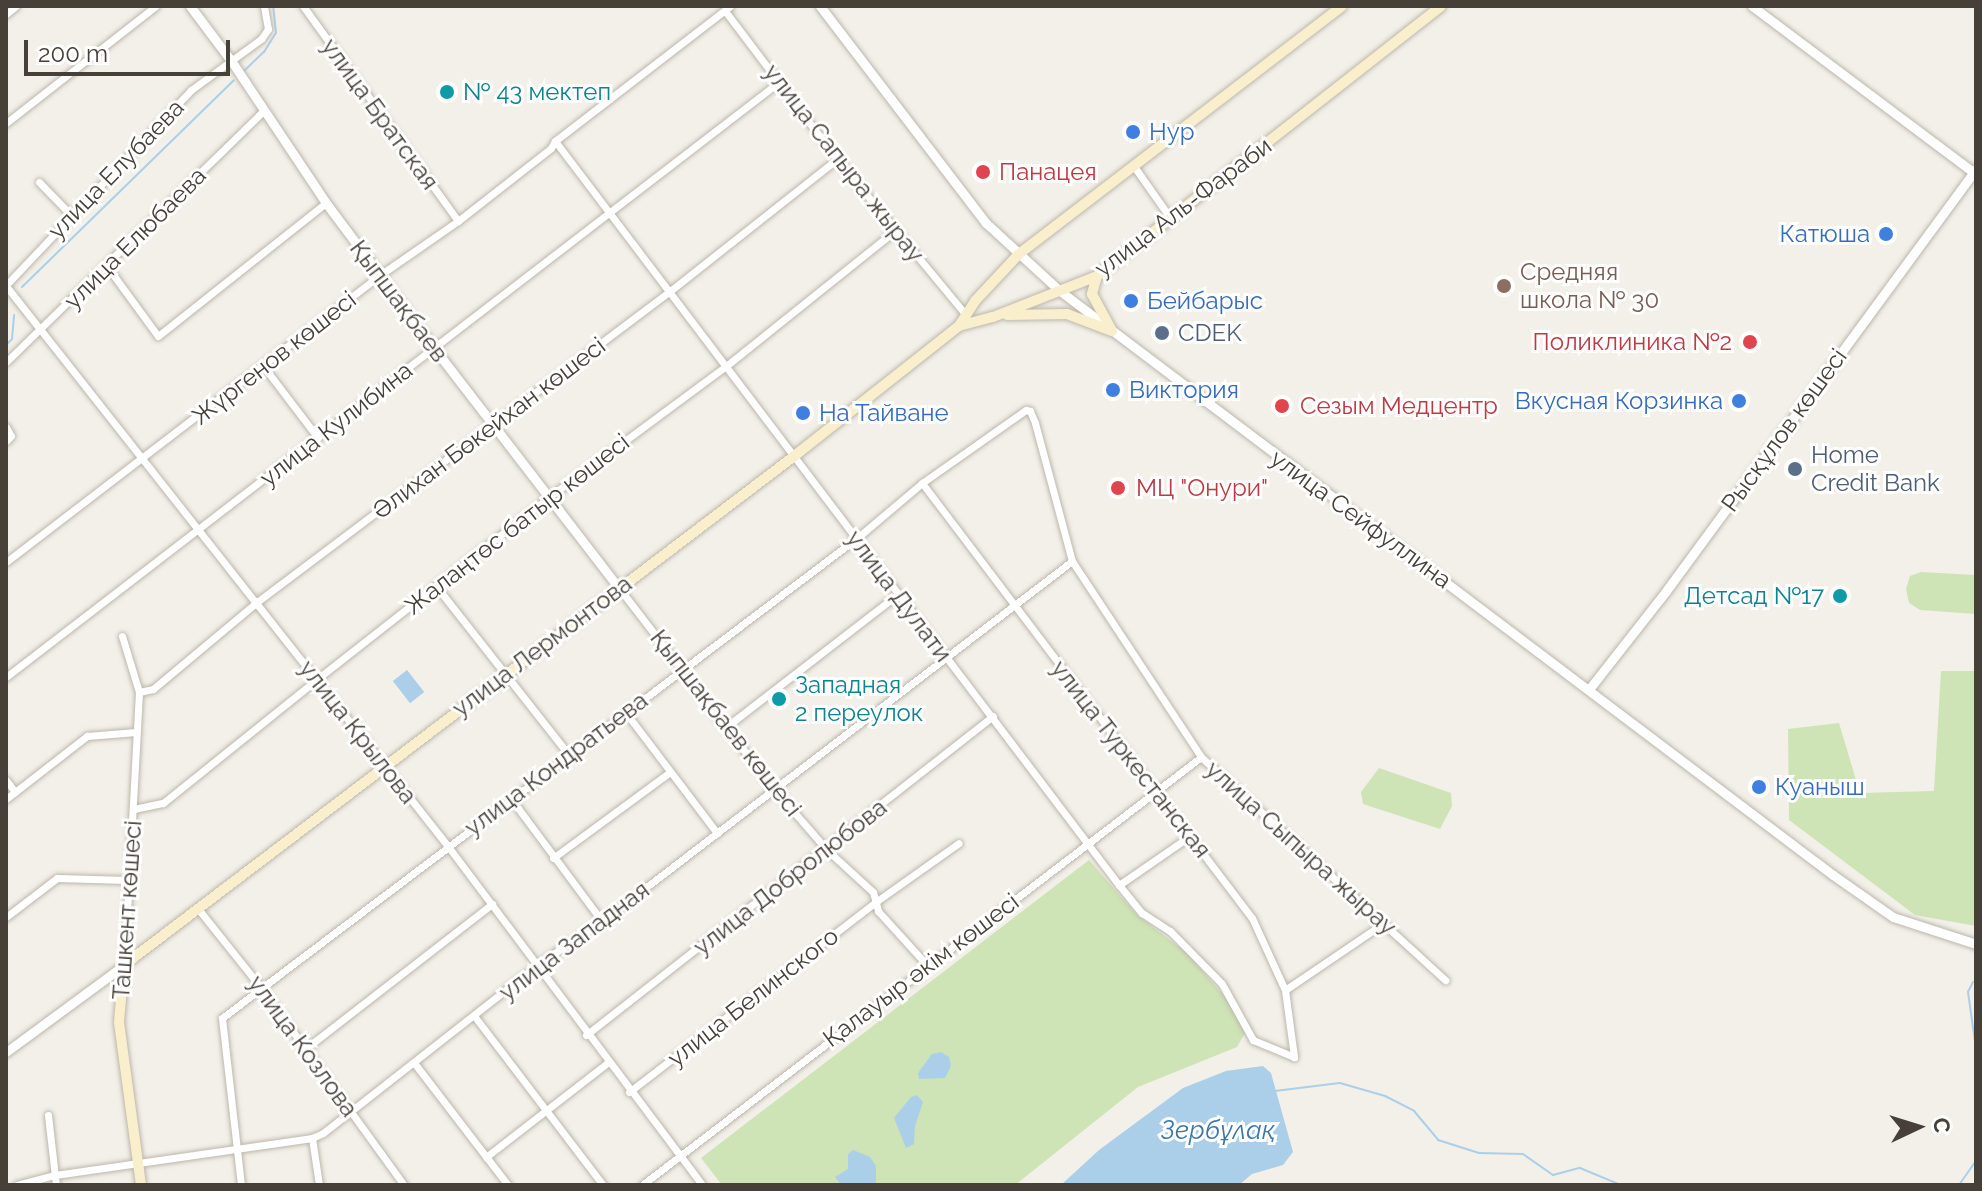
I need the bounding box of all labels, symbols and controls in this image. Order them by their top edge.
scale bar [28,24,234,74]
street label: улица Братская [315,33,445,195]
text: 200 m [38,39,108,68]
street label: улица Сапыра жырау [758,58,930,268]
place label: № 43 мектеп [463,78,611,106]
marker: № 43 мектеп [438,83,456,101]
street label: улица Елубаева [42,93,190,245]
place label: Нур [1149,118,1195,146]
marker: Нур [1124,123,1142,141]
street label: улица Аль-Фараби [1089,131,1277,283]
place label: Панацея [999,158,1097,186]
street label: улица Елюбаева [58,161,212,315]
marker: Панацея [974,163,992,181]
place label: Катюша [1780,220,1870,248]
marker: Катюша [1877,225,1895,243]
street label: Қыпшақбаев [344,234,454,368]
place label: Средняя школа № 30 [1520,258,1659,314]
marker: Средняя школа № 30 [1495,277,1513,295]
street label: Жүргенов көшесі [186,285,362,431]
place label: Бейбарыс [1147,287,1263,315]
marker: Бейбарыс [1122,292,1140,310]
place label: CDEK [1178,319,1242,347]
marker: CDEK [1153,324,1171,342]
place label: Поликлиника №2 [1533,328,1732,356]
street label: Әлихан Бөкейхан көшесі [367,331,611,525]
marker: Поликлиника №2 [1739,331,1761,353]
street label: Рысқұлов көшесі [1715,343,1853,517]
street label: улица Кулибина [254,356,418,492]
place label: Виктория [1129,376,1239,404]
marker: Виктория [1104,381,1122,399]
place label: Вкусная Корзинка [1515,387,1723,415]
place label: Сезым Медцентр [1300,392,1498,420]
marker: Вкусная Корзинка [1730,392,1748,410]
marker: Сезым Медцентр [1271,395,1293,417]
place label: На Тайване [819,399,949,427]
marker: На Тайване [794,404,812,422]
street label: Жалаңтөс батыр көшесі [399,427,635,621]
place label: Home Credit Bank [1811,441,1940,497]
street label: улица Сейфуллина [1265,444,1457,594]
marker: Home Credit Bank [1786,460,1804,478]
place label: МЦ "Онури" [1136,474,1269,502]
marker: МЦ "Онури" [1107,477,1129,499]
street label: улица Дулати [840,525,958,667]
street label: улица Лермонтова [447,569,637,723]
place label: Детсад №17 [1684,582,1824,610]
marker: Детсад №17 [1831,587,1849,605]
street label: Қыпшақбаев көшесі [644,624,808,822]
street label: улица Туркестанская [1045,654,1217,864]
street label: улица Крылова [293,655,423,809]
place label: Западная 2 переулок [795,671,923,727]
street label: улица Кондратьева [459,686,653,842]
marker: Западная 2 переулок [770,690,788,708]
street label: улица Сыпыра жырау [1200,755,1402,941]
place label: Куаныш [1775,773,1865,801]
marker: Куаныш [1750,778,1768,796]
street label: улица Добролюбова [688,793,892,961]
street label: Ташкент көшесі [106,819,148,1001]
street label: улица Западная [493,875,655,1007]
street label: Қалауыр әкім көшесі [817,887,1025,1053]
street label: улица Белинского [662,921,844,1073]
street label: улица Козлова [242,970,364,1122]
north arrow [1878,1087,1958,1167]
water label: Зербұлақ [1160,1115,1276,1147]
text: С [1928,1117,1955,1134]

